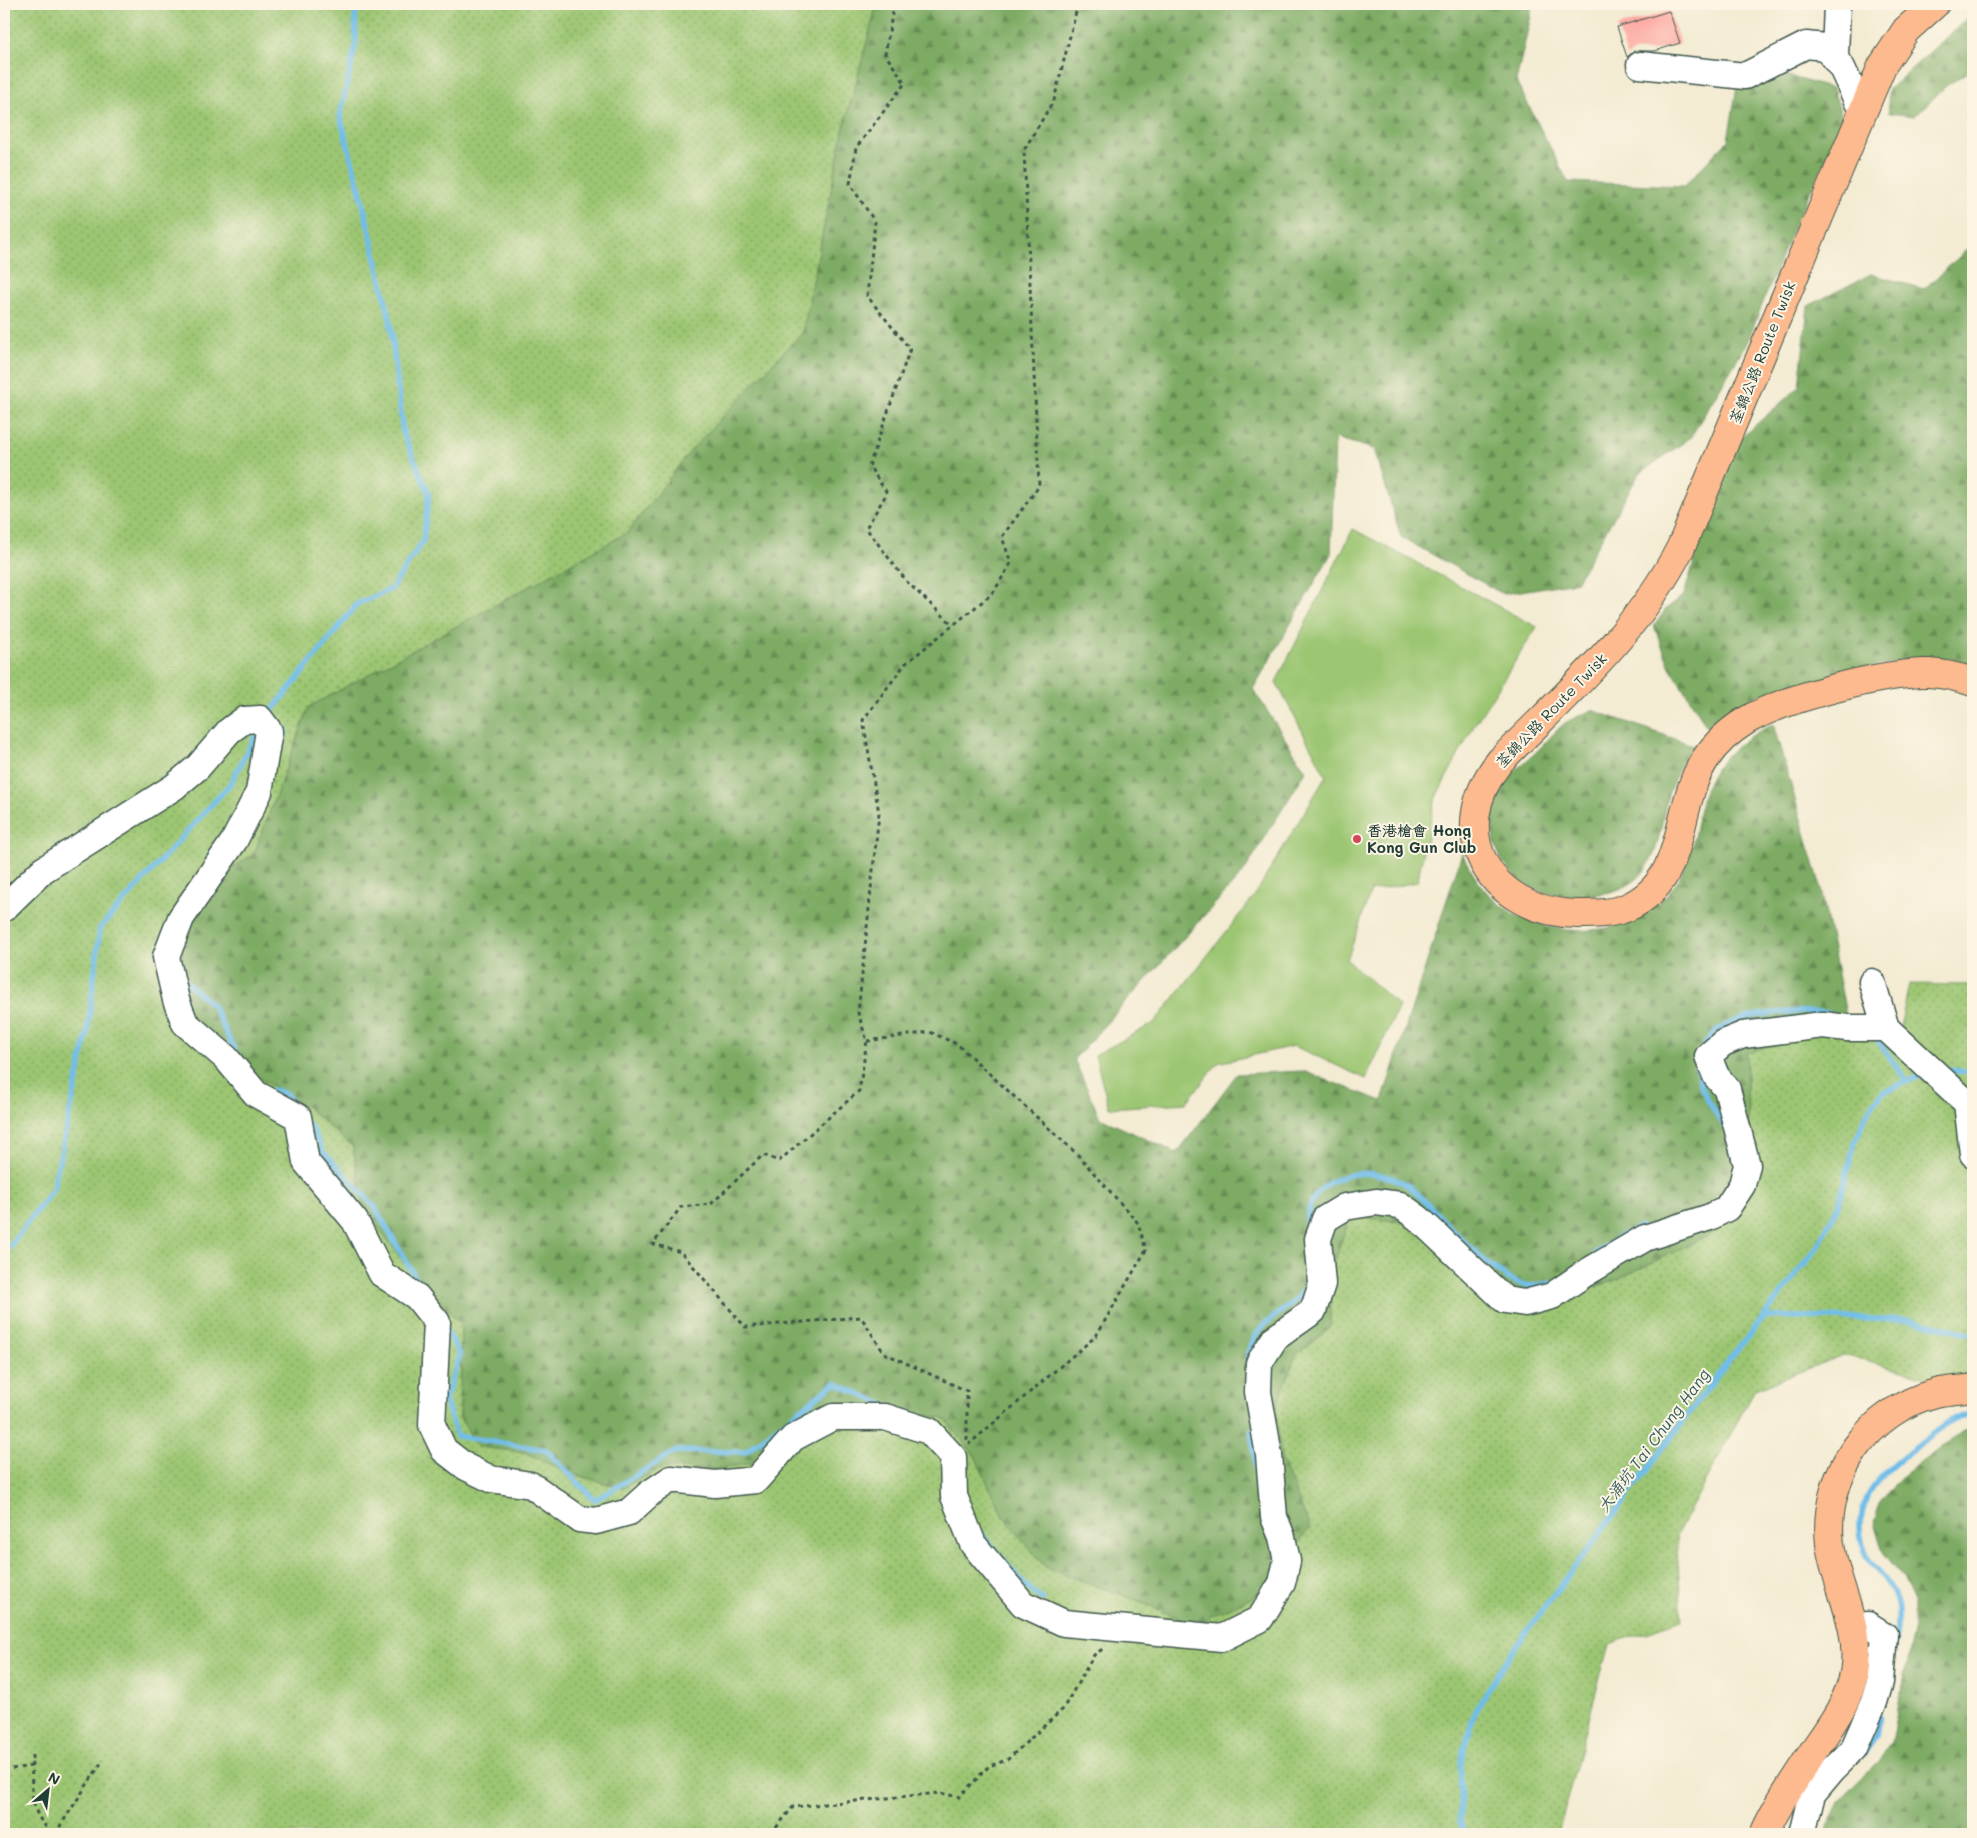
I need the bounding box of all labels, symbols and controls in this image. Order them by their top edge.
street label: 荃錦公路 Route Twisk [1724,278,1800,426]
street label: 荃錦公路 Route Twisk [1491,648,1611,772]
place label: 香港槍會 Hong Kong Gun Club [1367,820,1476,857]
marker: 香港槍會 Hong Kong Gun Club [1351,833,1363,845]
water label: 大涌坑 Tai Chung Hang [1592,1364,1714,1516]
north arrow [22,1766,72,1816]
text: N [45,1767,63,1789]

